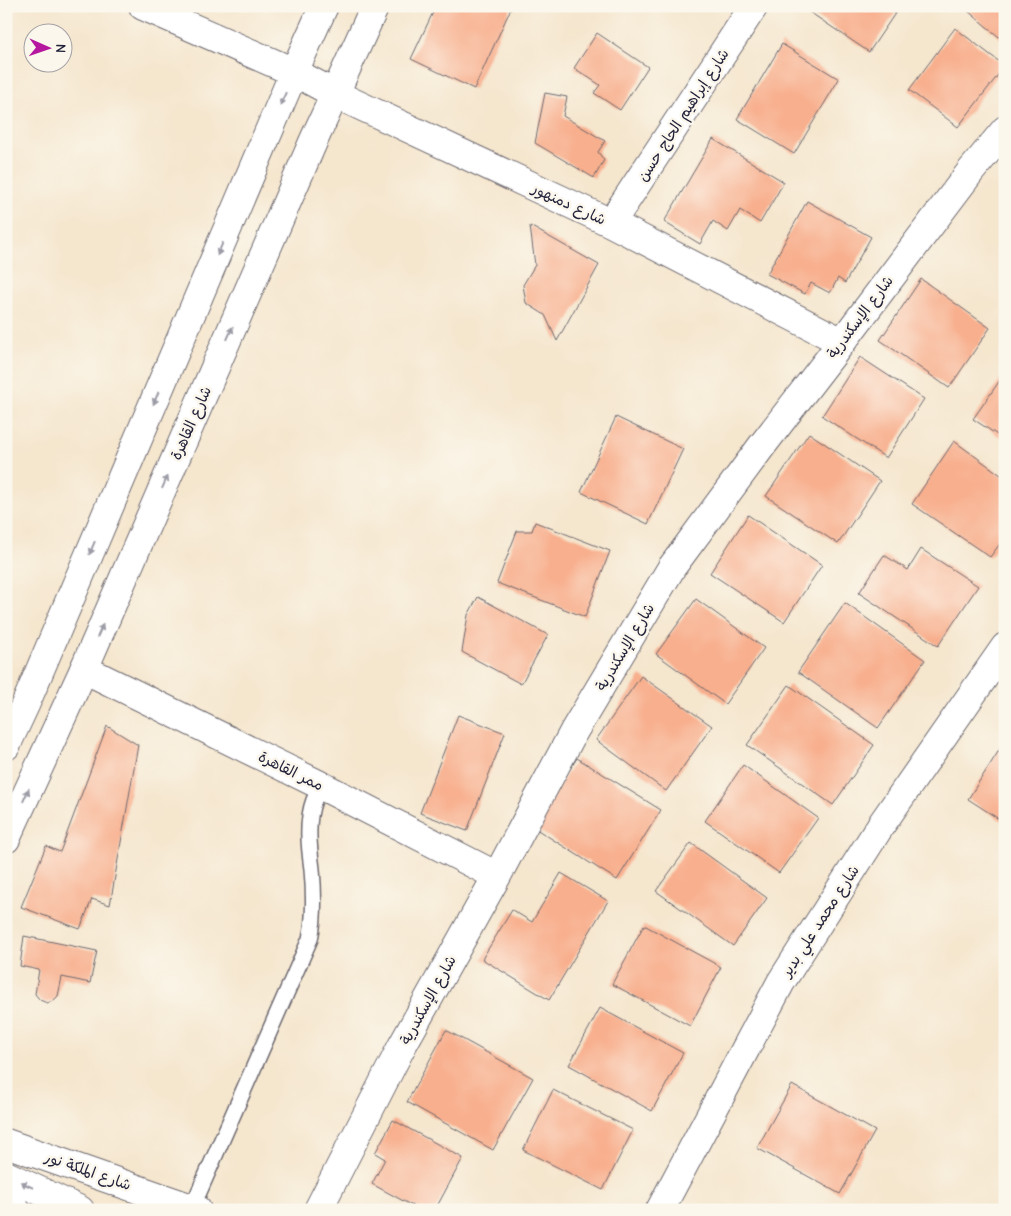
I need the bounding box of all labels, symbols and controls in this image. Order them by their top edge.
north arrow [22,22,72,72]
text: N [52,44,69,53]
street label: شارع إبراهيم الحاج حسن [633,45,735,186]
one-way arrow [279,92,287,107]
street label: شارع دمنهور [528,179,609,230]
one-way arrow [215,242,223,256]
street label: شارع الإسكندرية [823,272,898,363]
one-way arrow [227,326,235,340]
street label: شارع القاهرة [167,383,216,463]
one-way arrow [151,391,159,405]
one-way arrow [162,475,170,489]
one-way arrow [88,541,96,556]
street label: شارع الإسكندرية [592,600,659,695]
one-way arrow [97,624,105,638]
street label: ممر القاهرة [255,747,327,795]
one-way arrow [23,788,31,802]
street label: شارع محمد علي بدير [776,862,866,984]
street label: شارع الإسكندرية [396,952,461,1048]
street label: شارع الملكة نور [41,1148,133,1195]
one-way arrow [20,1181,34,1189]

